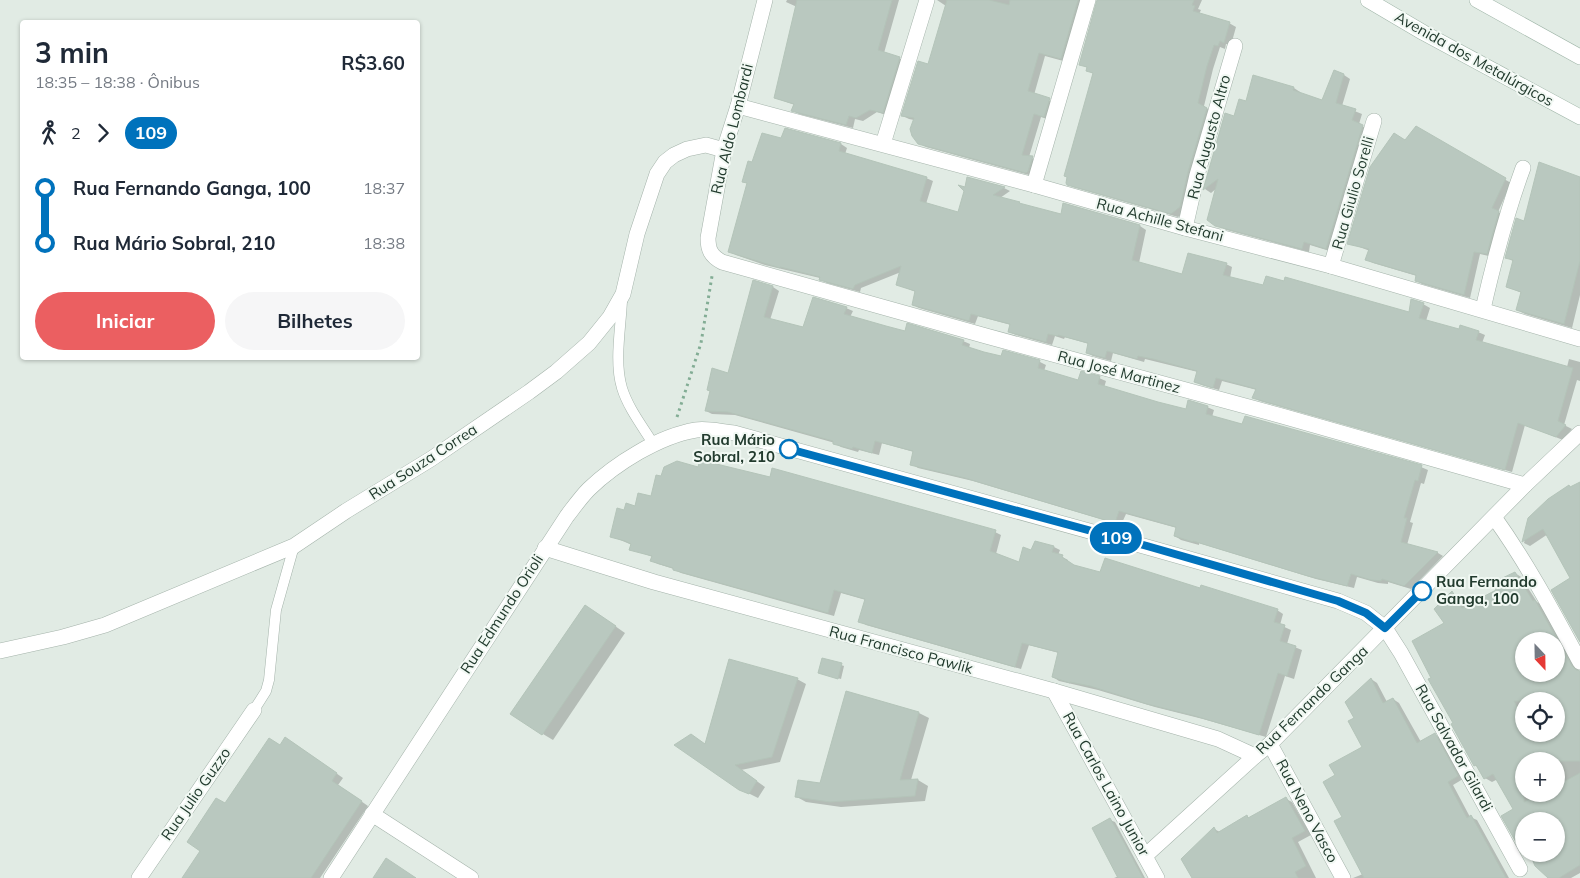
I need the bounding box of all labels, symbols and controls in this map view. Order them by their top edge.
street label: Avenida dos Metalúrgicos [1392,7,1557,110]
text: 3 min [35,35,109,70]
text: R$3.60 [341,51,405,75]
street label: Rua Aldo Lombardi [706,62,757,196]
text: 18:35 – 18:38 · Ônibus [35,72,200,92]
street label: Rua Augusto Altro [1183,73,1234,201]
icon: walk [35,119,63,147]
icon: forward [89,119,117,147]
text: 109 [135,121,167,144]
text: 2 [71,123,81,143]
street label: Rua Giulio Sorelli [1327,134,1378,252]
text: Rua Fernando Ganga, 100 [73,176,311,200]
text: 18:37 [363,178,405,198]
street label: Rua Achille Stefani [1094,193,1226,246]
text: Rua Mário Sobral, 210 [73,231,275,255]
text: 18:38 [363,233,405,253]
button: Iniciar [35,292,215,350]
button: Bilhetes [225,292,405,350]
street label: Rua José Martinez [1056,346,1183,397]
street label: Rua Souza Correa [365,419,480,504]
place label: Rua Mário Sobral, 210 [693,430,775,466]
marker: Rua Mário Sobral, 210 [779,439,799,459]
line badge: 109 [1087,522,1145,554]
text: 109 [1100,526,1132,549]
street label: Rua Edmundo Orioli [456,551,547,677]
place label: Rua Fernando Ganga, 100 [1436,572,1537,608]
marker: Rua Fernando Ganga, 100 [1412,581,1432,601]
street label: Rua Francisco Pawlik [827,621,975,678]
north arrow [1515,632,1565,682]
map controls [1515,632,1565,862]
street label: Rua Fernando Ganga [1252,641,1372,758]
street label: Rua Salvador Gilardi [1412,681,1497,815]
button: locate [1515,692,1565,742]
street label: Rua Carlos Laino Junior [1059,708,1154,860]
street label: Rua Julio Guzzo [157,744,235,844]
button: + [1515,752,1565,802]
street label: Rua Neno Vasco [1272,756,1343,866]
button: − [1515,812,1565,862]

